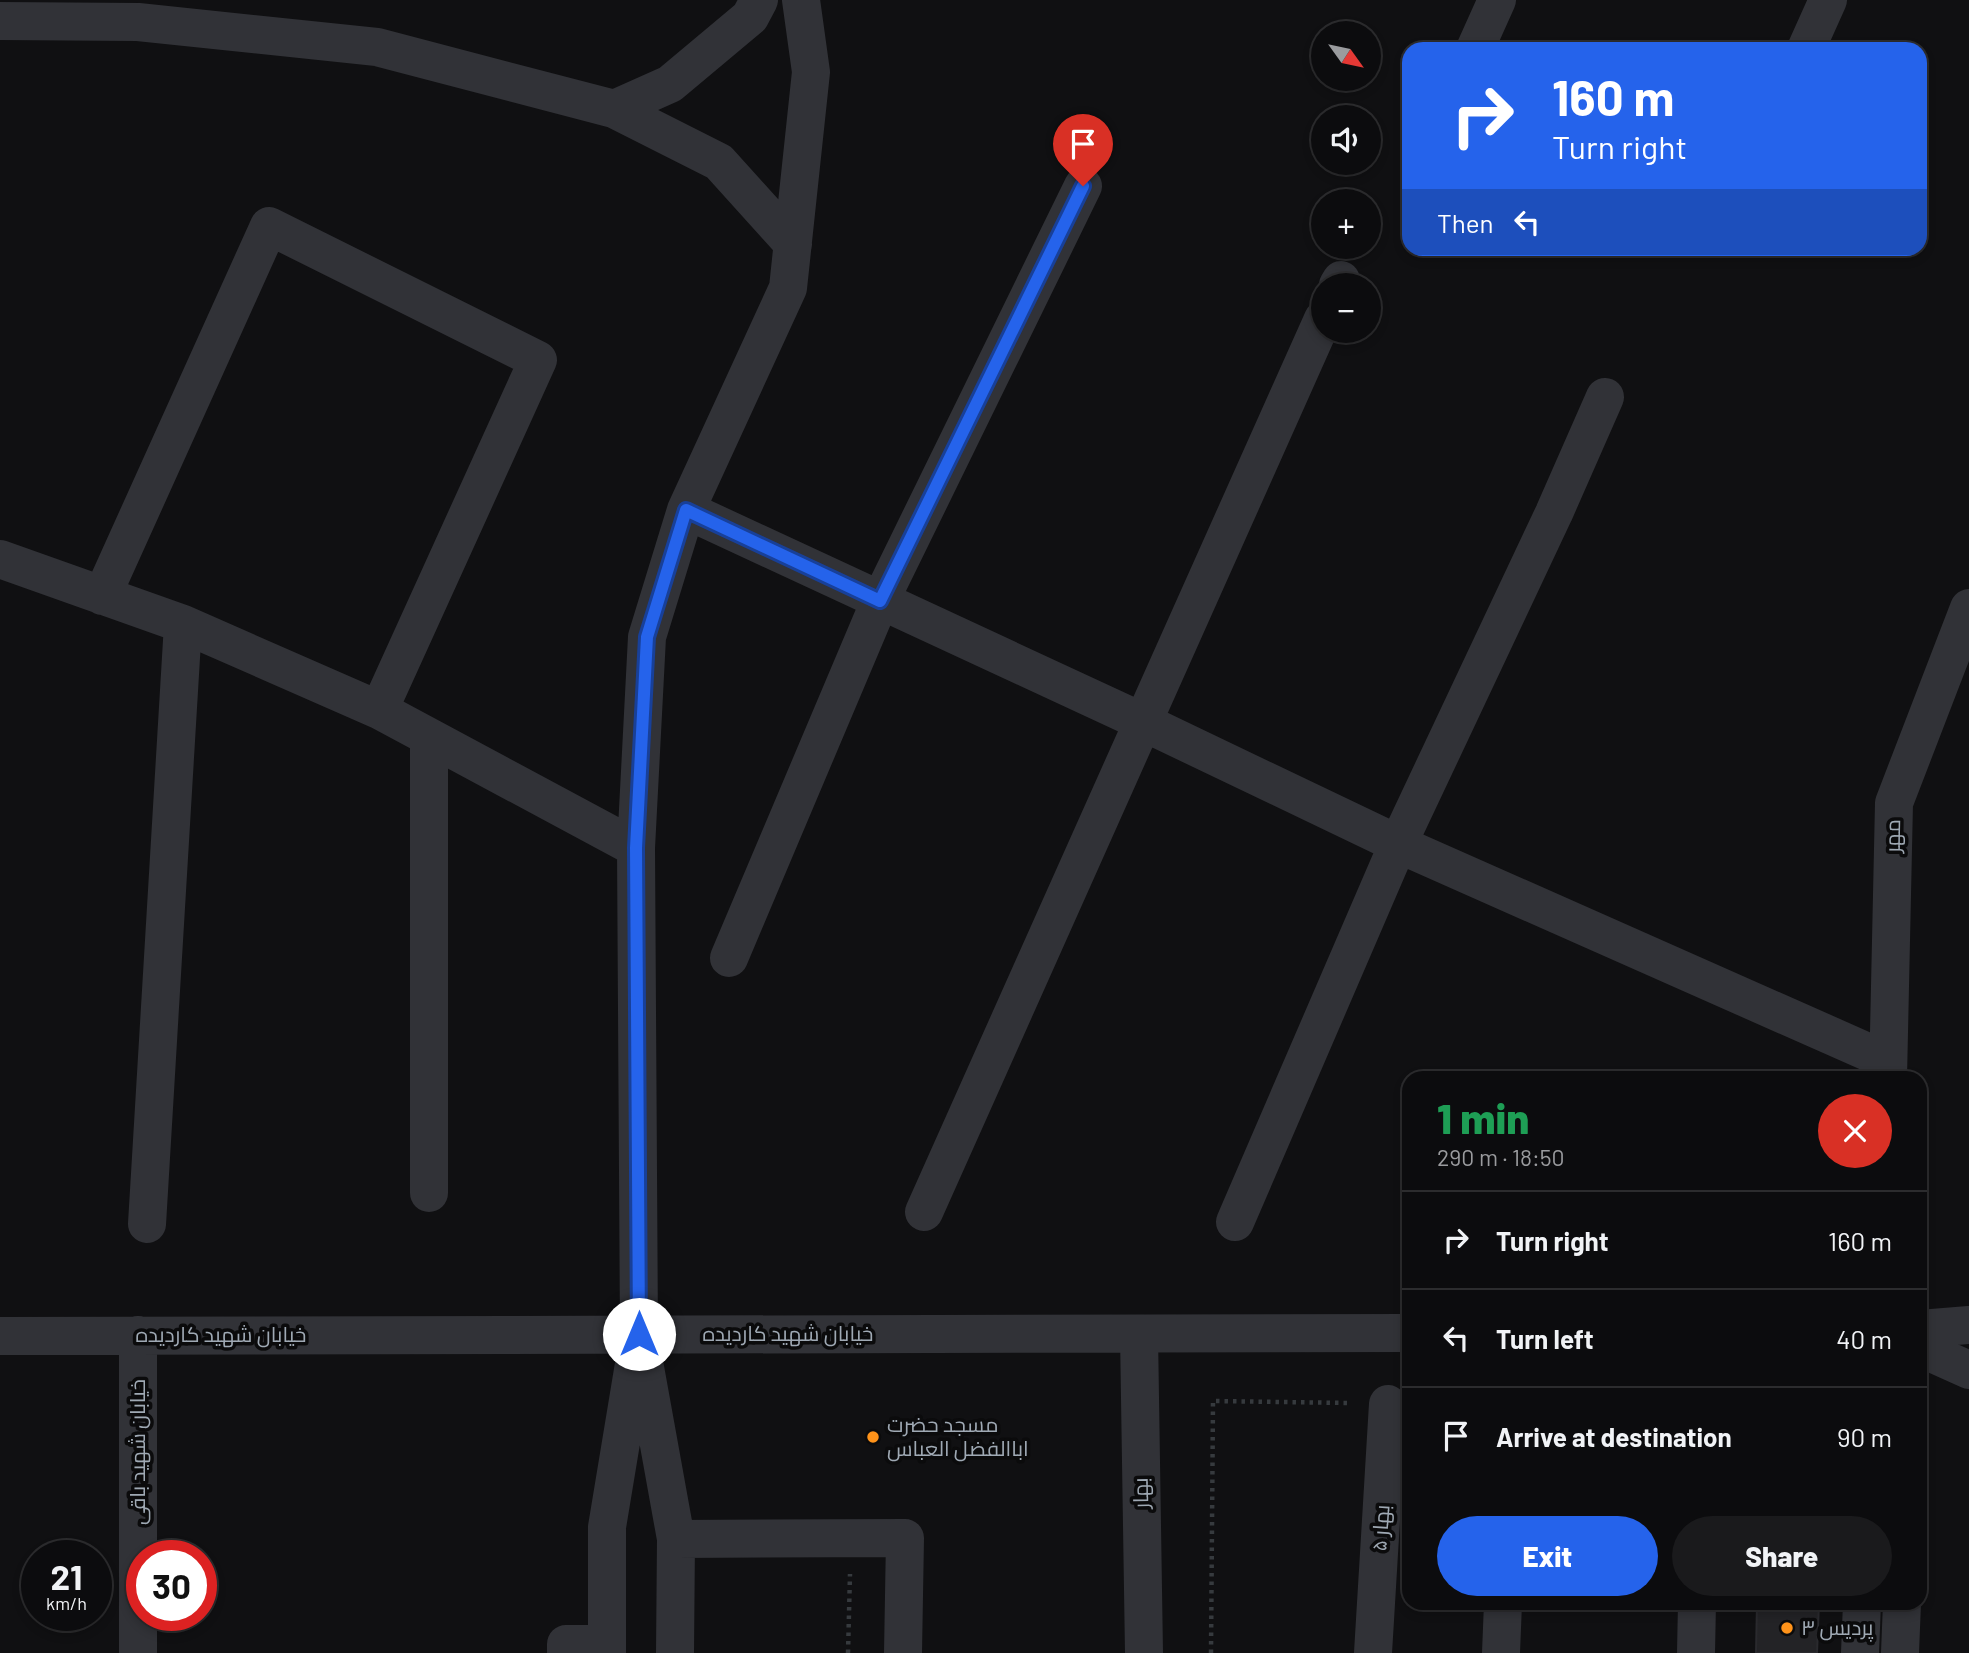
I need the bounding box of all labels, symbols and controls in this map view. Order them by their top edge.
north arrow [1311,21,1381,91]
map controls [1311,21,1381,343]
text: 160 m [1552,67,1674,126]
icon: right [1437,70,1528,161]
button: sound [1311,105,1381,175]
pin [1053,114,1113,186]
icon: arrive [1064,125,1102,163]
text: Turn right [1552,127,1687,165]
button: + [1311,189,1381,259]
icon: left [1508,203,1546,241]
text: Then [1437,207,1494,238]
button: − [1311,273,1381,343]
street label: مهر [1879,819,1906,854]
text: 1 min [1437,1092,1529,1142]
button: close [1818,1094,1892,1168]
text: 290 m · 18:50 [1437,1143,1565,1171]
icon: right [1437,1221,1475,1259]
text: Turn right [1496,1225,1609,1256]
text: 160 m [1828,1225,1892,1256]
position arrow [602,1297,676,1371]
icon: left [1437,1319,1475,1357]
street label: خیابان شهید کاردیده [703,1320,873,1347]
street label: خیابان شهید کاردیده [136,1321,306,1348]
text: Turn left [1496,1323,1594,1354]
text: 40 m [1836,1323,1892,1354]
street label: خیابان شهید باقی [124,1379,151,1525]
place label: مسجد حضرت اباالفضل العباس [887,1411,1029,1462]
icon: arrive [1437,1417,1475,1455]
text: Arrive at destination [1496,1421,1732,1452]
text: 90 m [1837,1421,1892,1452]
marker: مسجد حضرت اباالفضل العباس [865,1429,881,1445]
street label: بهار [1127,1477,1154,1510]
street label: بهار ۵ [1365,1504,1396,1552]
button: Exit [1437,1516,1658,1596]
button: Share [1672,1516,1892,1596]
speed limit sign: 30 [126,1540,217,1631]
text: 21 [51,1555,82,1597]
text: km/h [46,1592,87,1614]
place label: پردیس ۳ [1801,1614,1874,1642]
marker: پردیس ۳ [1779,1620,1795,1636]

